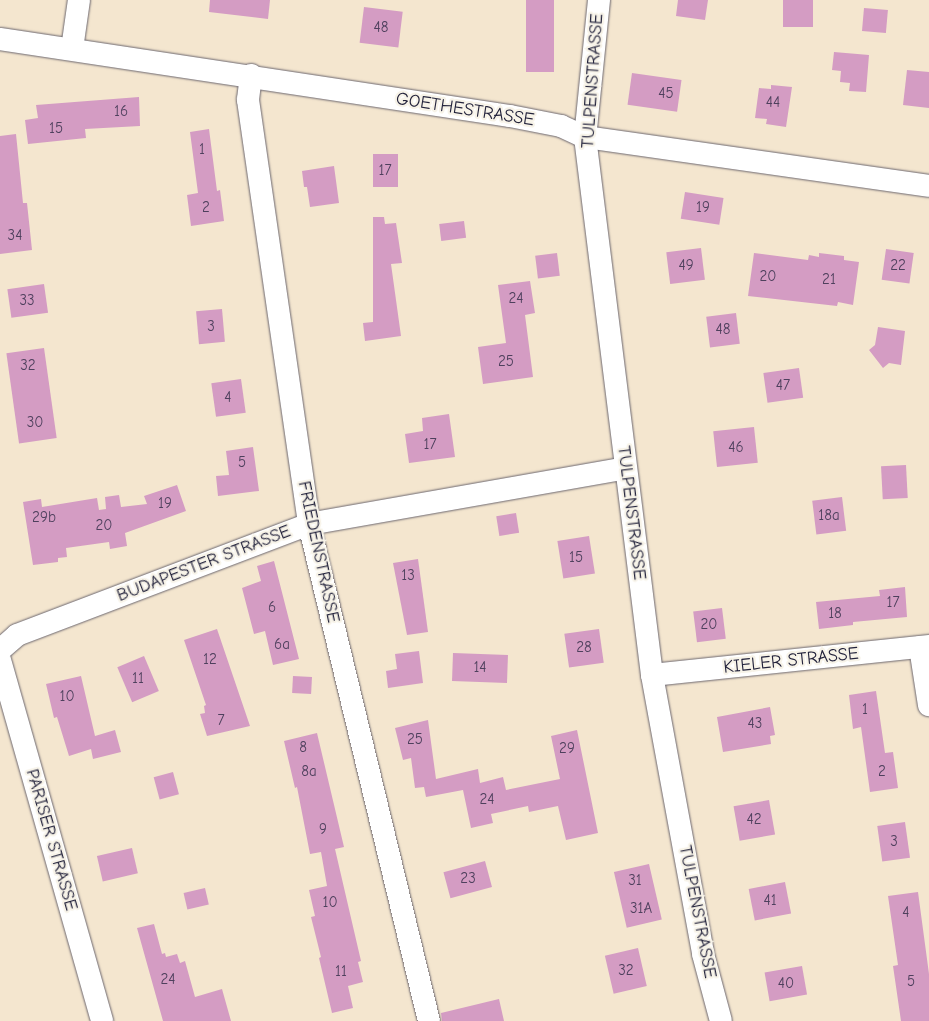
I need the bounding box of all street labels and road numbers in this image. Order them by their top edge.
street label: TULPENSTRASSE [578,13,608,149]
street label: GOETHESTRASSE [394,88,536,132]
street label: TULPENSTRASSE [612,445,650,581]
street label: FRIEDENSTRASSE [292,479,344,625]
street label: BUDAPESTER STRASSE [114,521,294,607]
street label: KIELER STRASSE [722,643,860,679]
street label: PARISER STRASSE [20,767,82,913]
street label: TULPENSTRASSE [674,844,720,980]

